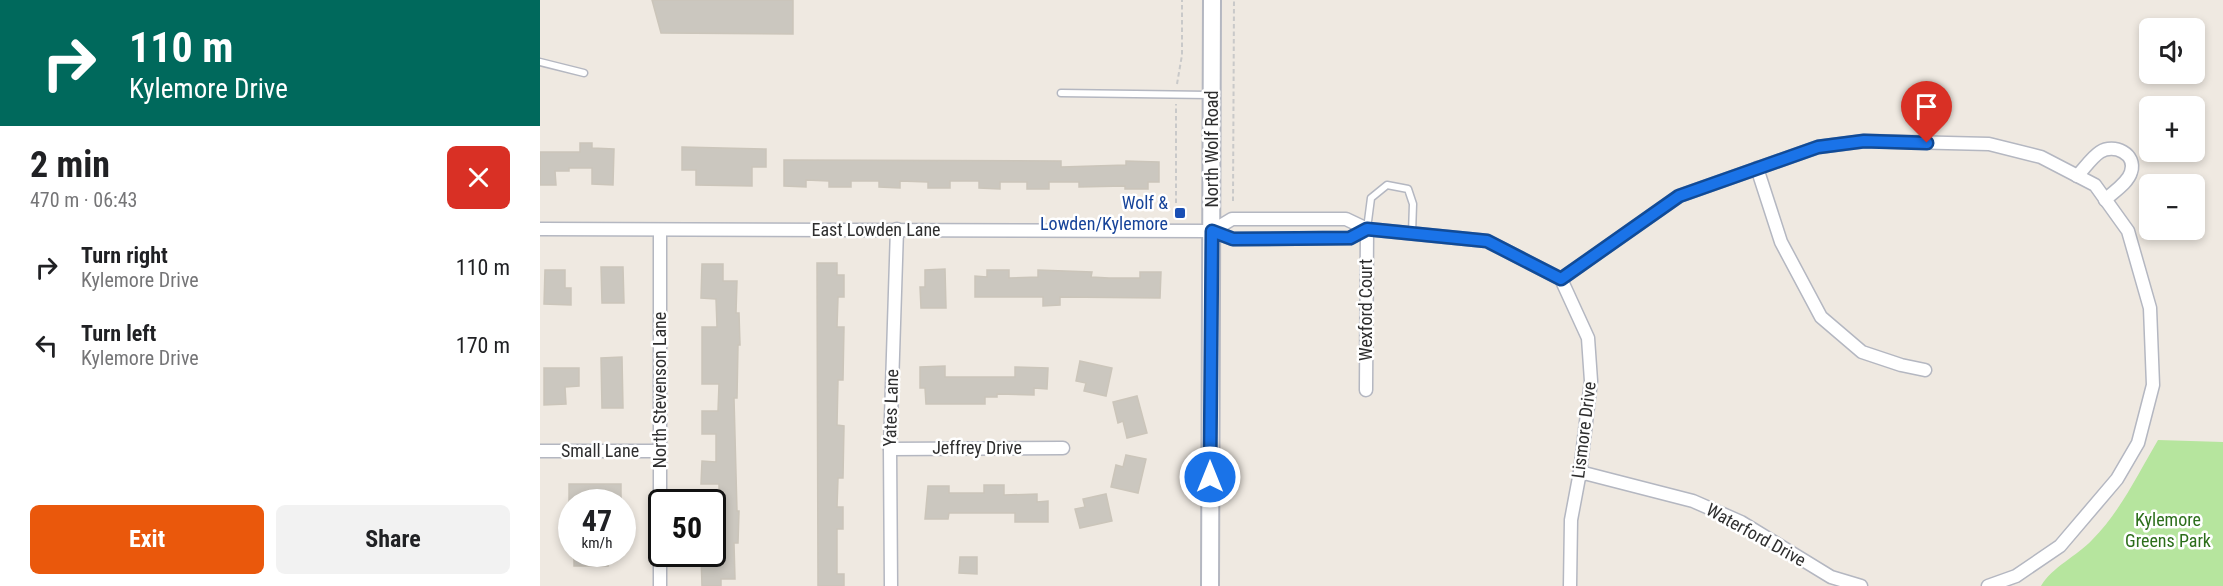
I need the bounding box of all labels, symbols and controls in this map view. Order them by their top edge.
map controls [2139,18,2205,240]
button: sound [2139,18,2205,84]
text: 110 m [129,23,234,72]
icon: right [30,24,108,102]
text: Kylemore Drive [129,73,288,105]
pin [1901,81,1952,143]
icon: arrive [1910,90,1943,123]
street label: North Wolf Road [1201,91,1222,207]
button: + [2139,96,2205,162]
text: 2 min [30,144,110,186]
button: close [447,146,510,209]
button: − [2139,174,2205,240]
text: 470 m · 06:43 [30,188,137,212]
place label: Wolf & Lowden/Kylemore [1040,192,1168,234]
marker: Wolf & Lowden/Kylemore [1173,206,1187,220]
street label: East Lowden Lane [811,219,941,240]
text: Turn right [81,243,168,268]
icon: right [30,251,63,284]
text: 110 m [456,255,510,280]
street label: Wexford Court [1355,259,1376,361]
text: Kylemore Drive [81,268,199,292]
street label: North Stevenson Lane [649,312,670,468]
text: Turn left [81,321,156,346]
icon: left [30,329,63,362]
text: 170 m [456,333,510,358]
text: Kylemore Drive [81,346,199,370]
street label: Yates Lane [879,369,902,447]
street label: Lismore Drive [1567,380,1600,480]
street label: Jeffrey Drive [932,437,1022,458]
street label: Small Lane [561,440,639,461]
position arrow [1178,445,1242,509]
speed limit sign: 50 [648,489,726,567]
street label: Waterford Drive [1703,499,1810,571]
text: 47 [582,503,612,538]
button: Exit [30,505,264,574]
button: Share [276,505,510,574]
park label: Kylemore Greens Park [2125,509,2211,551]
text: km/h [582,534,612,552]

